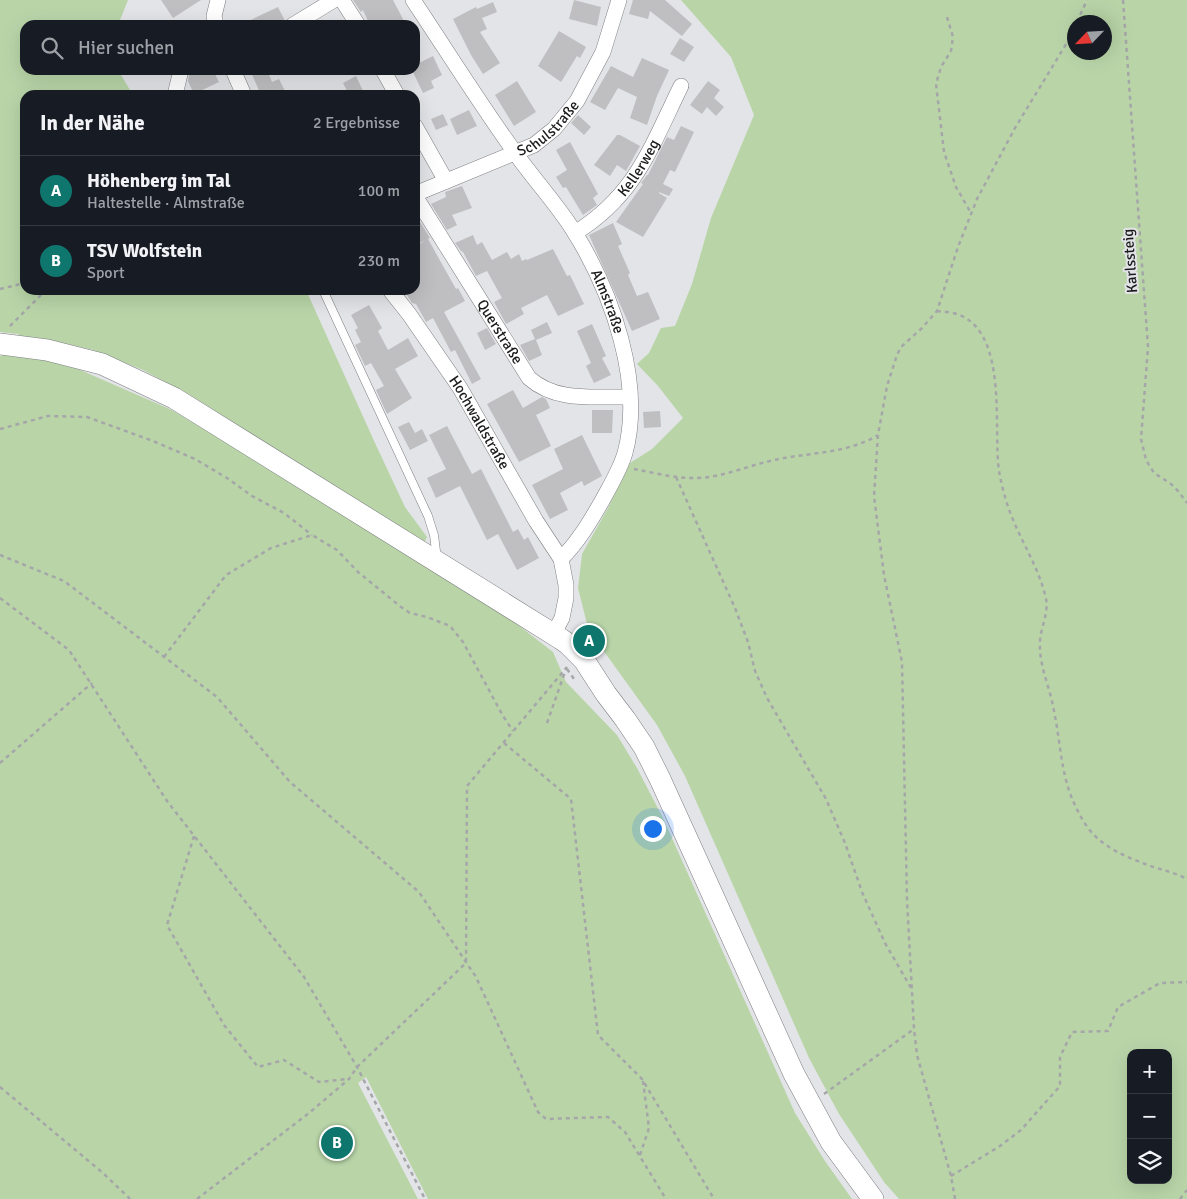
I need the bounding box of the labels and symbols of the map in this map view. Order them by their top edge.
north arrow [1067,15,1112,60]
street label: Schulstraße [514,96,583,160]
street label: Kellerweg [614,136,663,200]
street label: Karlssteig [1119,228,1141,294]
street label: Almstraße [587,266,628,336]
street label: Querstraße [473,296,527,367]
street label: Hochwaldstraße [445,372,514,472]
pin: A [573,622,605,660]
your location [640,816,666,842]
pin: B [321,1124,353,1162]

